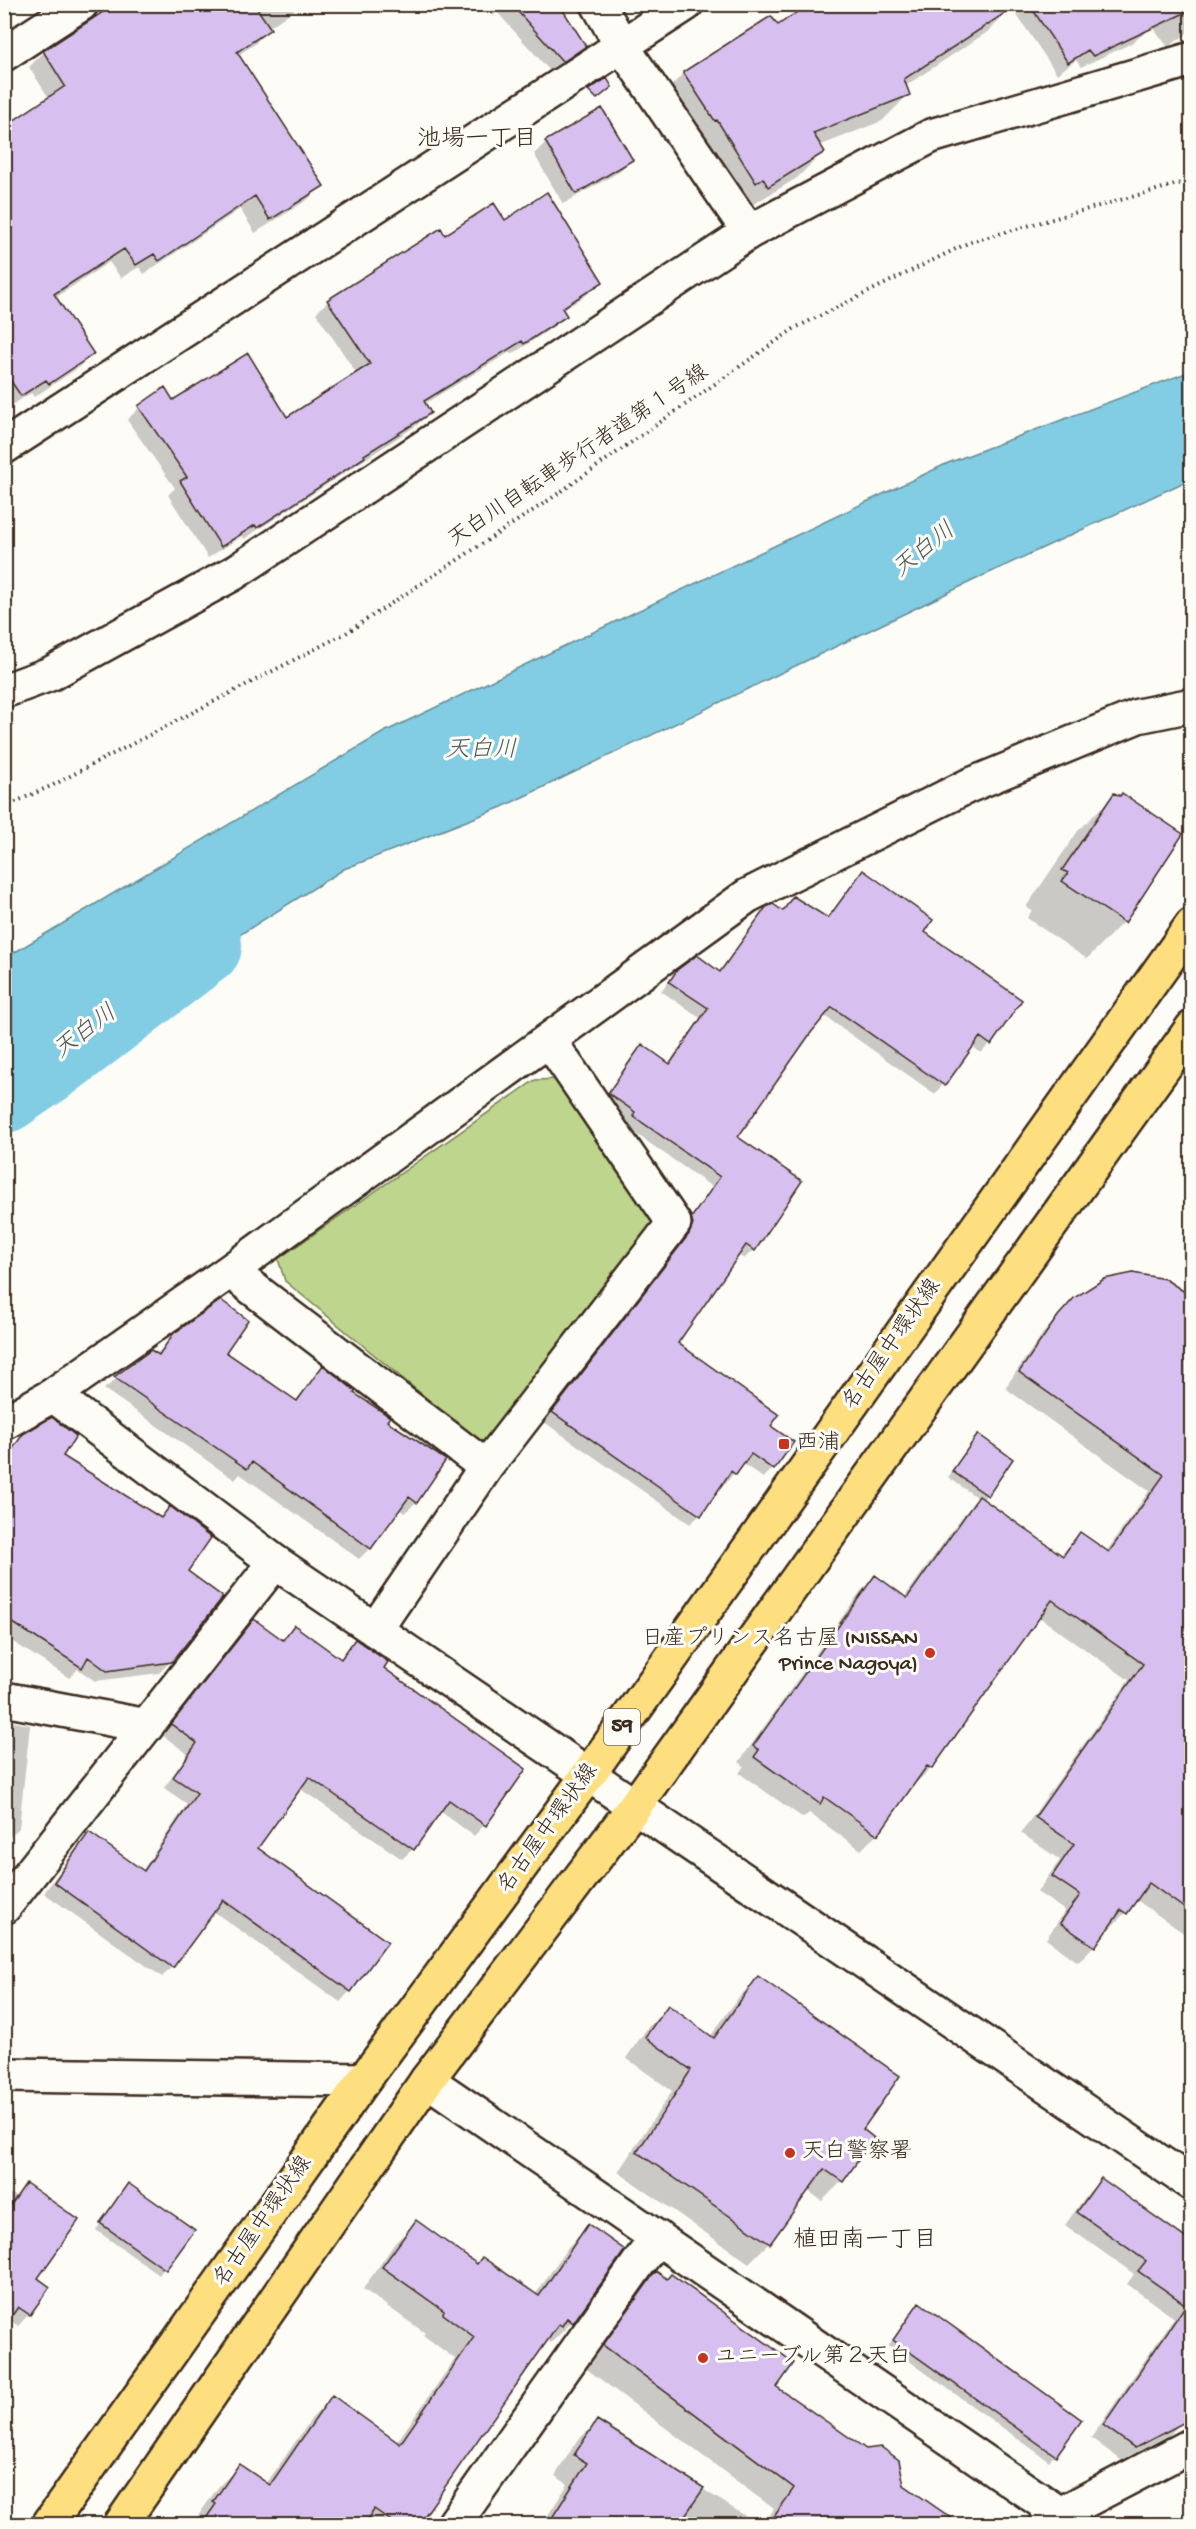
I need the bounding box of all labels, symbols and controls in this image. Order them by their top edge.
district label: 池場一丁目 [417,126,537,155]
street label: 天白川自転車歩行者道第１号線 [443,358,714,554]
water label: 天白川 [888,517,962,585]
water label: 天白川 [445,737,517,766]
water label: 天白川 [49,1000,123,1066]
street label: 名古屋中環状線 [837,1273,948,1416]
place label: 西浦 [796,1430,840,1457]
marker: 西浦 [777,1437,791,1451]
place label: 日産プリンス名古屋 (NISSAN Prince Nagoya) [641,1626,918,1678]
marker: 日産プリンス名古屋 (NISSAN Prince Nagoya) [923,1646,937,1660]
road number: 59 [604,1709,640,1745]
street label: 名古屋中環状線 [492,1758,605,1899]
place label: 天白警察署 [802,2139,912,2166]
marker: 天白警察署 [783,2146,797,2160]
street label: 名古屋中環状線 [208,2150,319,2293]
district label: 植田南一丁目 [793,2226,937,2256]
place label: ユニーブル第２天白 [715,2344,911,2371]
marker: ユニーブル第２天白 [696,2351,710,2365]

